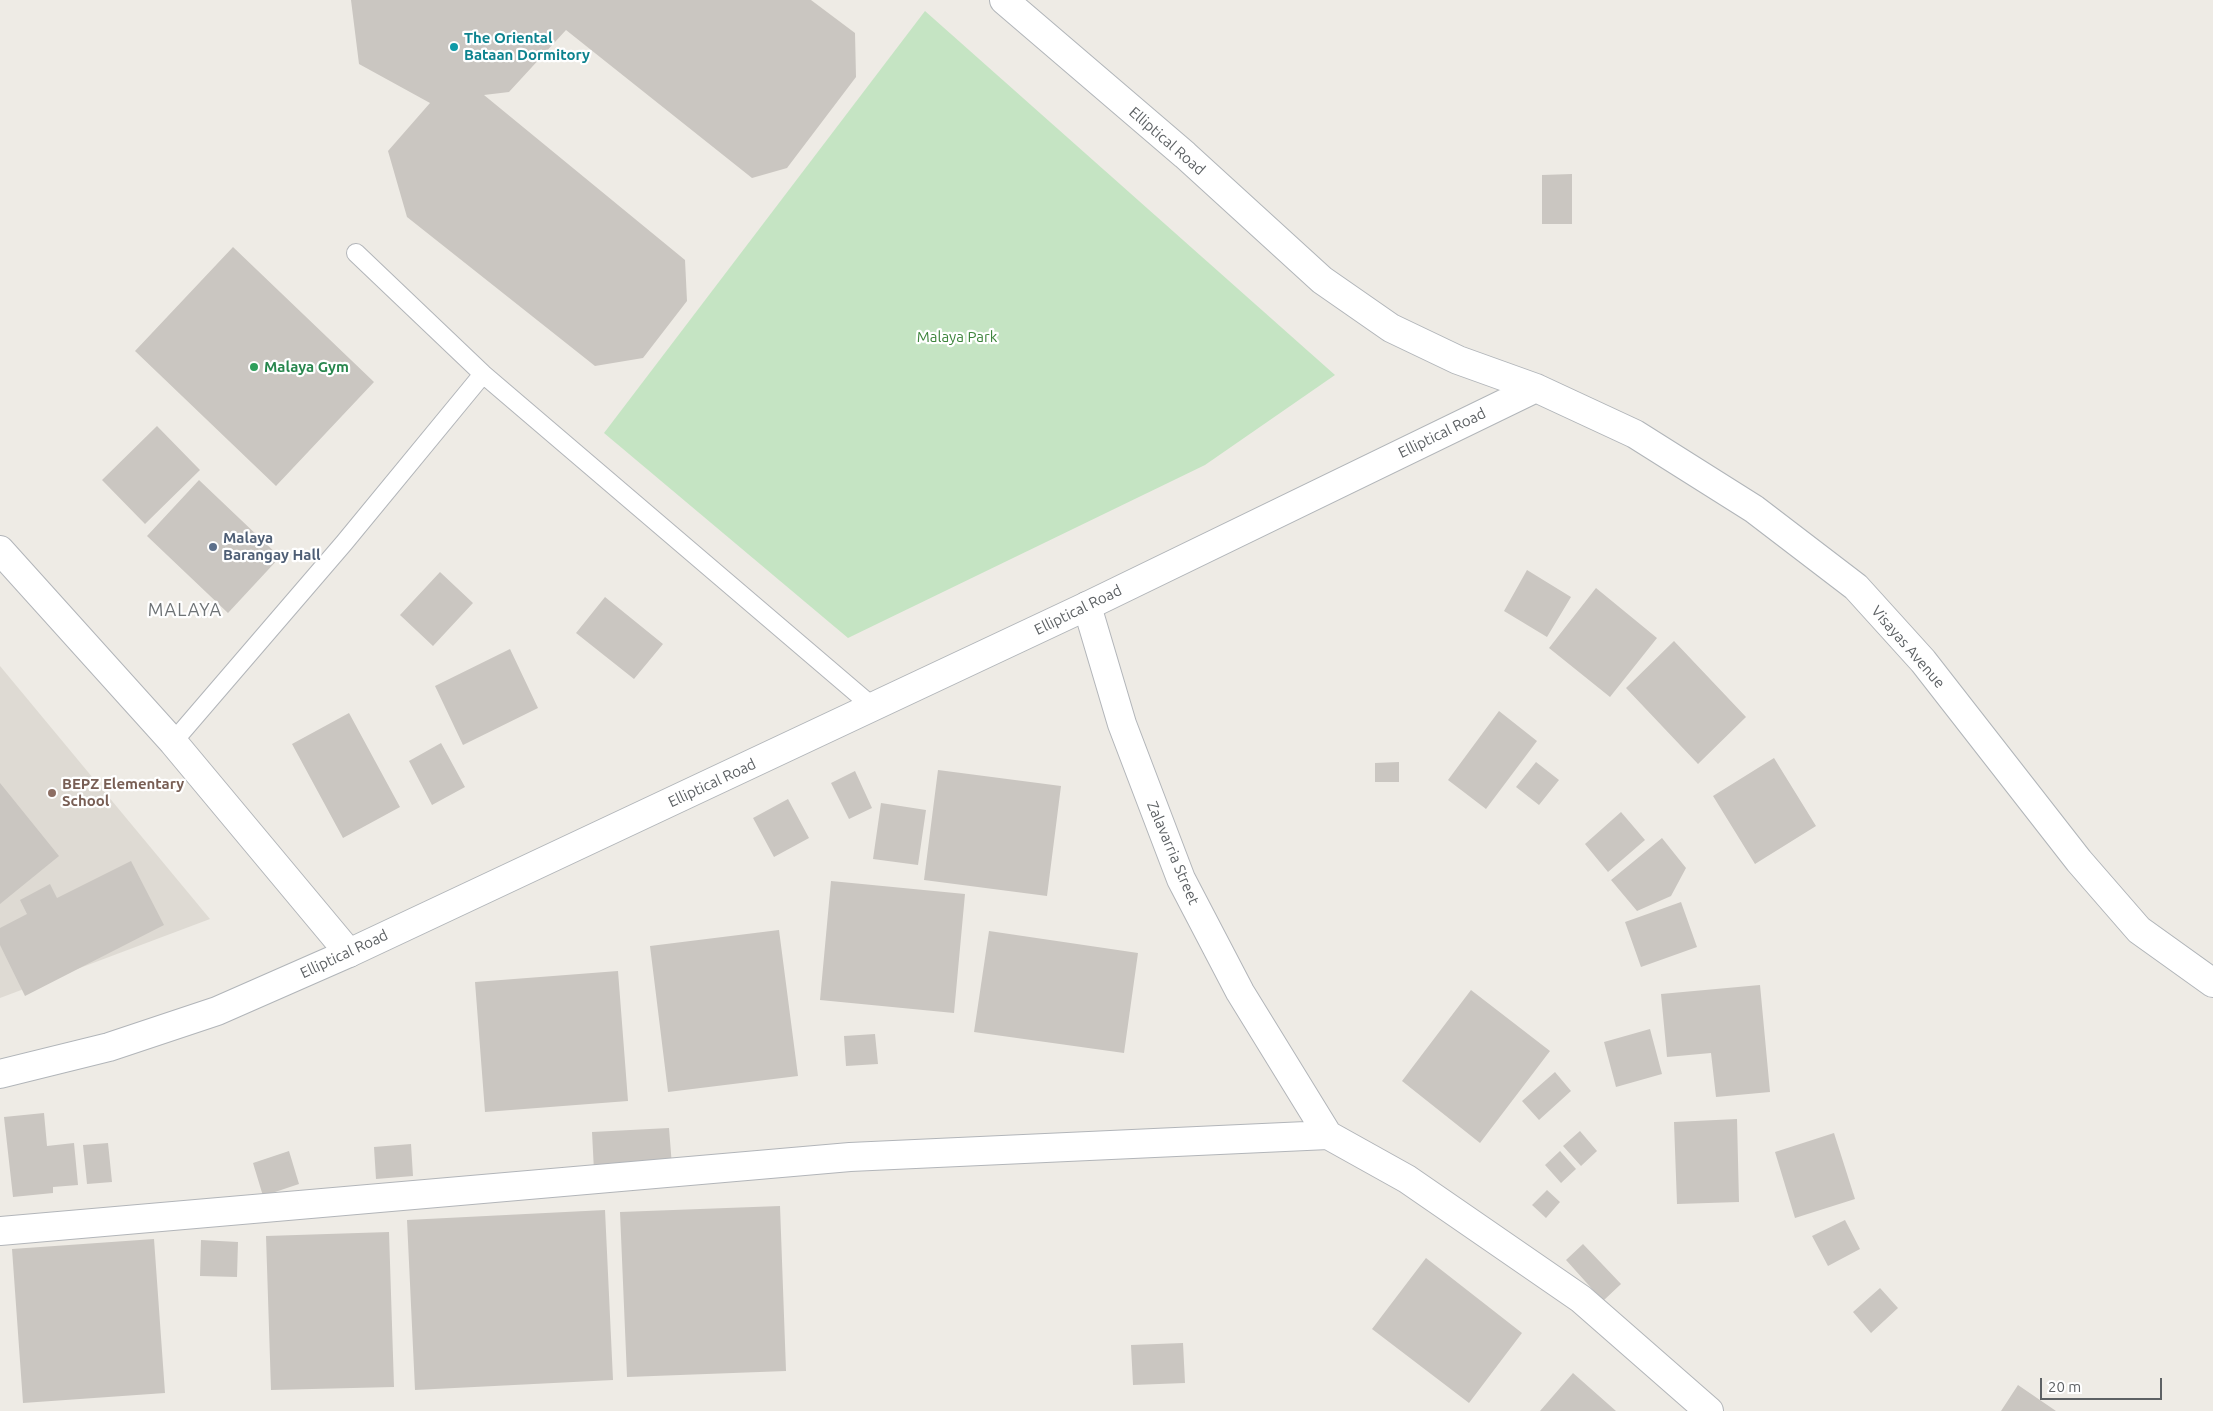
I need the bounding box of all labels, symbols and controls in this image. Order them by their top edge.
place label: The Oriental Bataan Dormitory [464,29,590,64]
marker: The Oriental Bataan Dormitory [448,41,460,53]
street label: Elliptical Road [1125,103,1209,179]
park label: Malaya Park [917,328,997,346]
place label: Malaya Gym [264,358,349,376]
marker: Malaya Gym [248,361,260,373]
street label: Elliptical Road [1395,404,1489,462]
place label: Malaya Barangay Hall [223,529,321,564]
marker: Malaya Barangay Hall [207,541,219,553]
street label: Elliptical Road [1031,581,1125,639]
district label: MALAYA [147,599,223,621]
street label: Visayas Avenue [1867,602,1949,692]
street label: Elliptical Road [665,755,759,811]
place label: BEPZ Elementary School [62,775,184,810]
marker: BEPZ Elementary School [46,787,58,799]
street label: Zalavarria Street [1143,798,1203,908]
street label: Elliptical Road [297,926,391,982]
scale bar [2043,1368,2166,1400]
text: 20 m [2048,1378,2081,1395]

